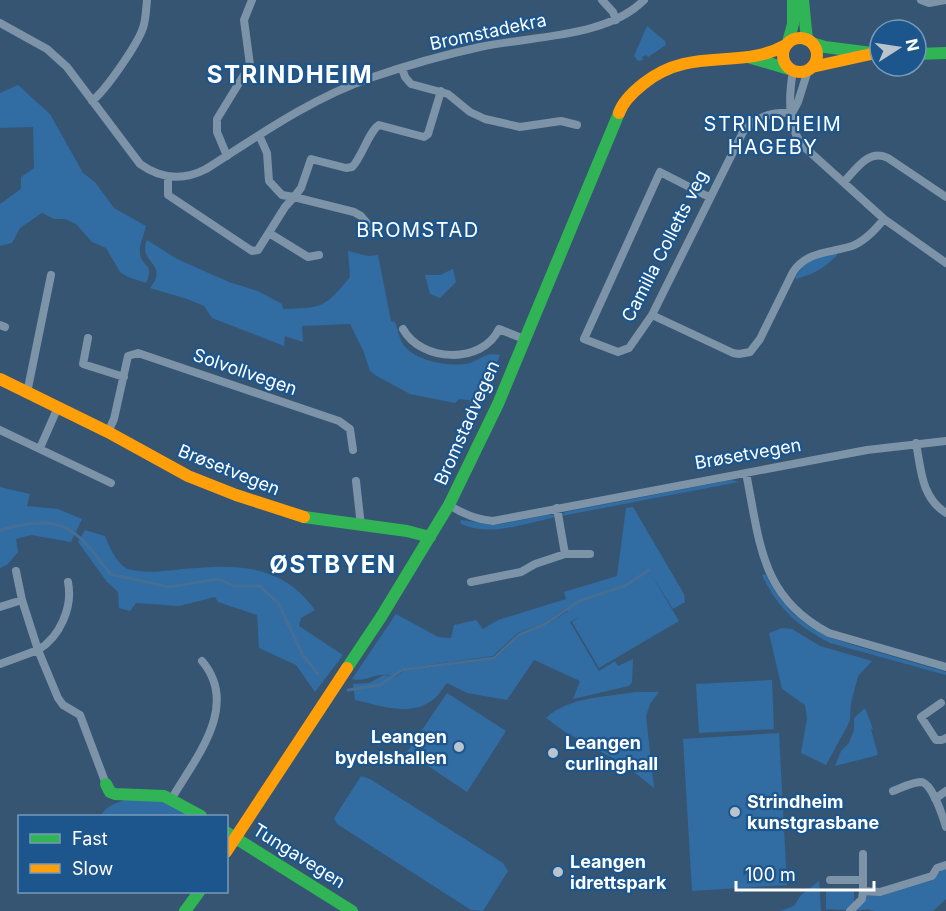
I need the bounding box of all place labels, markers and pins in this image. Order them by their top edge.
place label: Leangen bydelshallen [335,726,447,768]
place label: Leangen curlinghall [565,732,658,774]
marker: Leangen bydelshallen [452,740,466,754]
marker: Leangen curlinghall [546,746,560,760]
place label: Strindheim kunstgrasbane [747,791,880,833]
marker: Strindheim kunstgrasbane [728,805,742,819]
place label: Leangen idrettspark [570,851,667,893]
marker: Leangen idrettspark [551,865,565,879]

